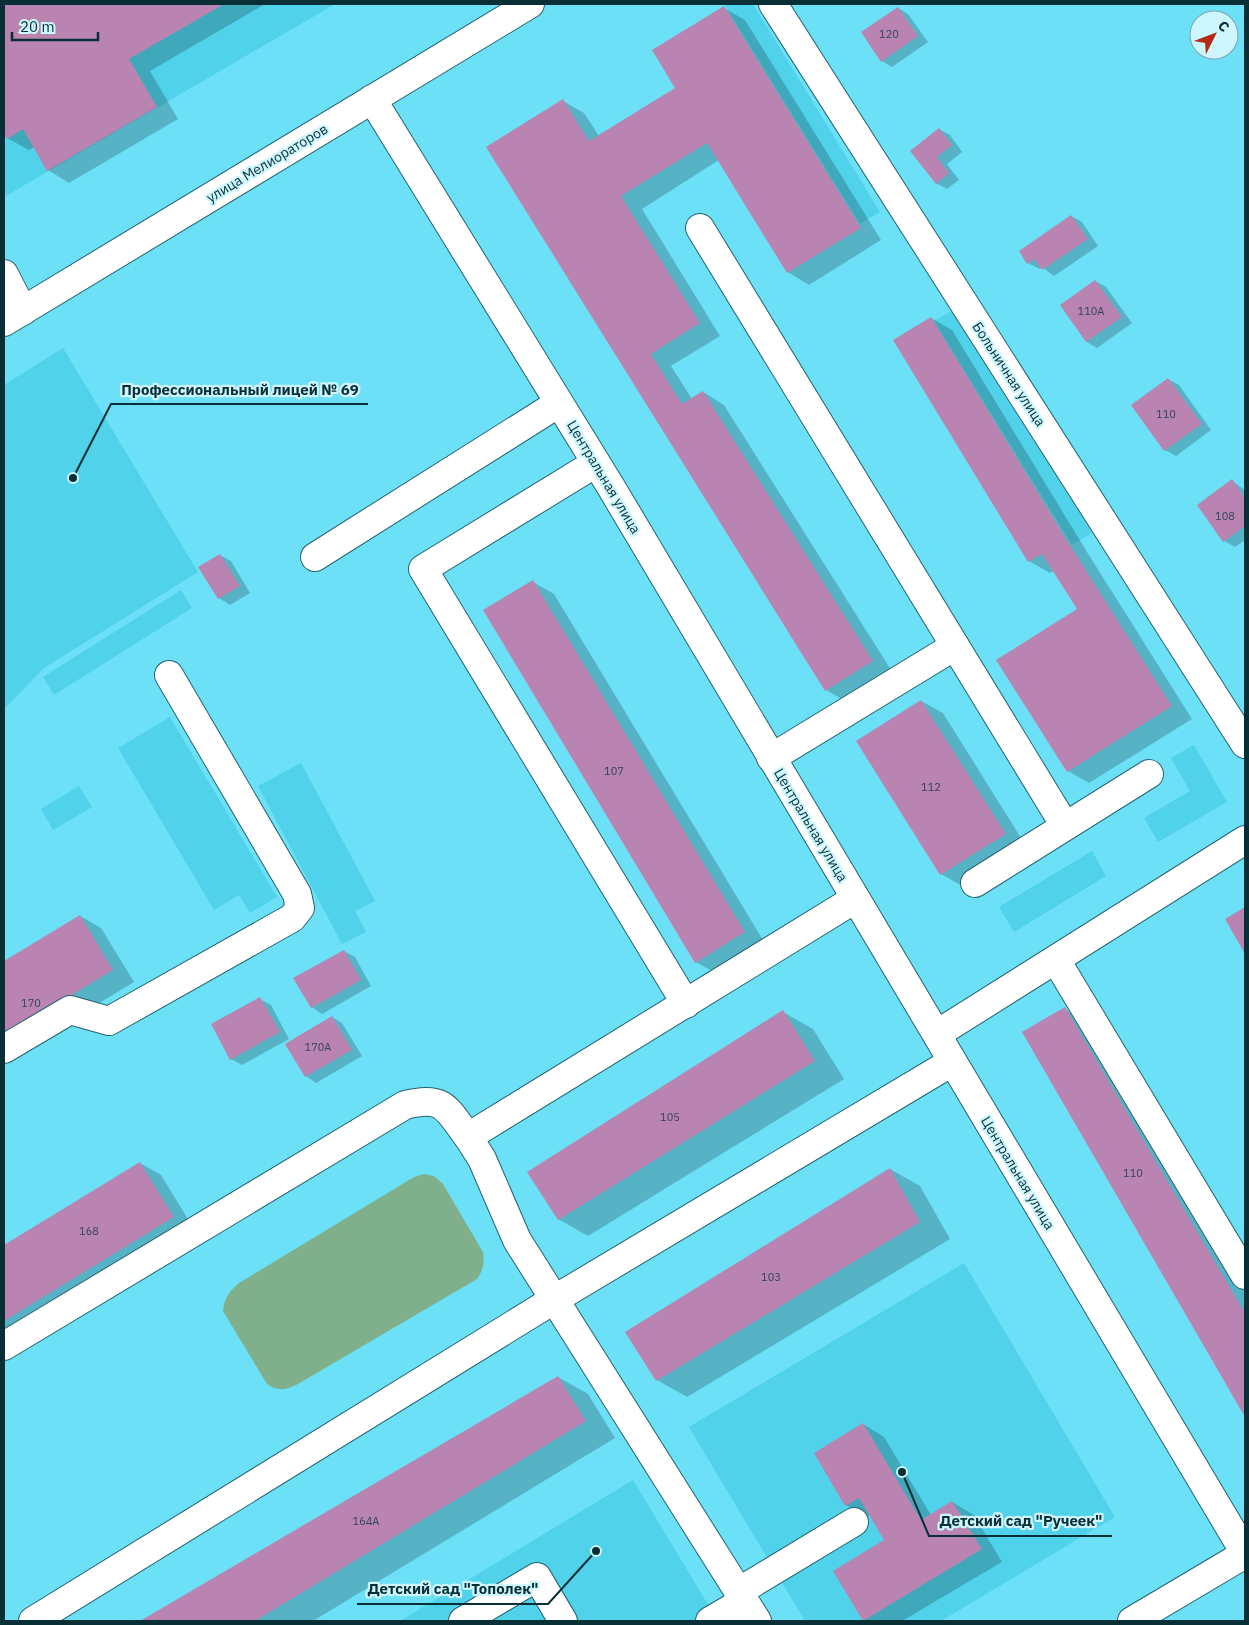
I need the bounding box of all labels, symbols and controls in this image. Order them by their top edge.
scale bar [12,10,99,42]
north arrow [1189,10,1239,60]
text: 20 m [20,17,55,36]
text: С [1214,17,1233,36]
house number: 120 [879,27,899,41]
street label: улица Мелиораторов [203,120,331,206]
house number: 110А [1078,304,1104,318]
street label: Больничная улица [968,318,1050,430]
callout: Профессиональный лицей № 69 [111,374,368,404]
text: Профессиональный лицей № 69 [121,380,359,399]
house number: 110 [1156,407,1176,421]
street label: Центральная улица [563,417,645,537]
house number: 108 [1215,509,1235,523]
house number: 107 [604,764,624,778]
street label: Центральная улица [770,765,852,885]
house number: 112 [921,780,941,794]
house number: 170 [21,996,41,1010]
house number: 170А [305,1040,331,1054]
house number: 105 [660,1110,680,1124]
street label: Центральная улица [977,1113,1059,1233]
house number: 110 [1123,1166,1143,1180]
house number: 168 [79,1224,99,1238]
house number: 103 [761,1270,781,1284]
callout: Детский сад "Ручеек" [929,1506,1112,1536]
text: Детский сад "Ручеек" [939,1511,1103,1530]
house number: 164А [353,1514,379,1528]
callout: Детский сад "Тополек" [357,1574,548,1604]
text: Детский сад "Тополек" [368,1579,538,1598]

